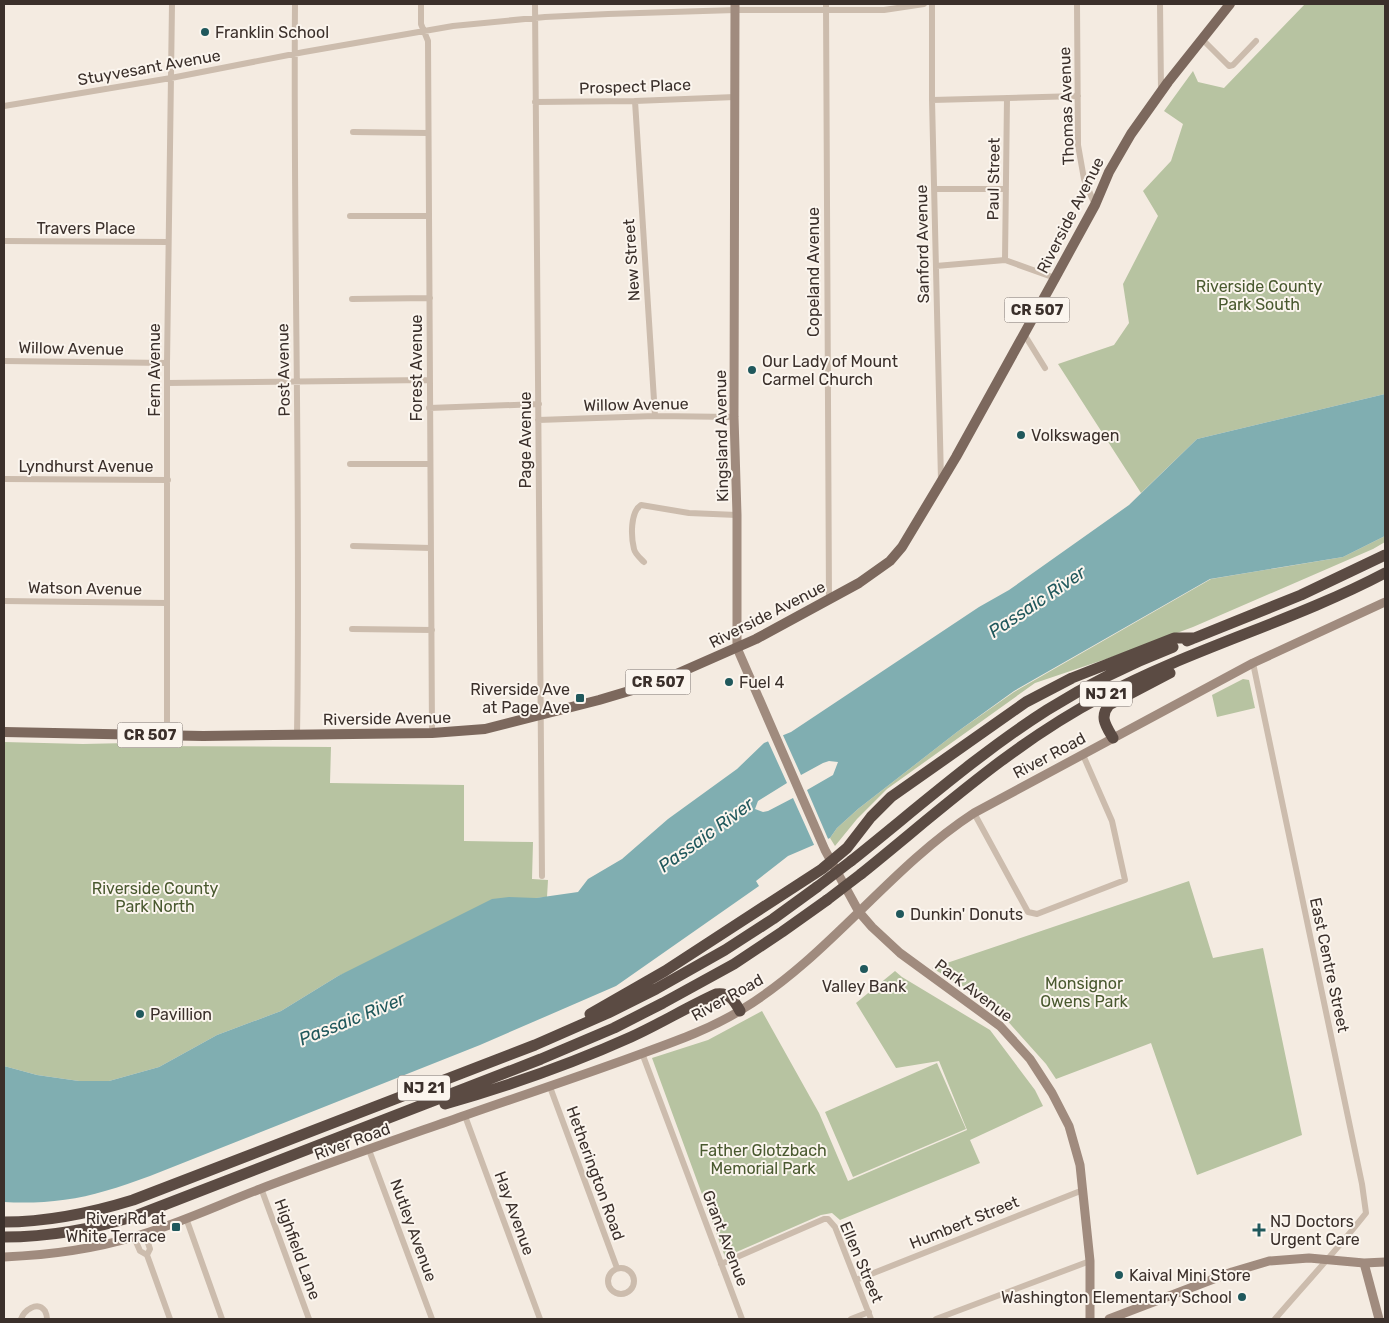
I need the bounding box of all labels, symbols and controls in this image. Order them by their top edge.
place label: Franklin School [215,23,329,42]
marker: Franklin School [199,26,211,38]
street label: Stuyvesant Avenue [76,46,222,89]
street label: Thomas Avenue [1055,46,1078,166]
street label: Prospect Place [579,75,691,98]
street label: Paul Street [983,138,1004,220]
street label: Riverside Avenue [1033,154,1108,277]
street label: Sanford Avenue [912,185,933,303]
street label: Copeland Avenue [804,207,823,337]
street label: New Street [619,218,644,302]
street label: Travers Place [36,219,136,238]
park label: Riverside County Park South [1196,277,1322,314]
road number: CR 507 [1004,298,1070,322]
street label: Forest Avenue [407,314,426,422]
street label: Fern Avenue [145,323,164,417]
street label: Post Avenue [273,323,294,417]
street label: Willow Avenue [18,338,124,359]
place label: Our Lady of Mount Carmel Church [762,352,898,389]
marker: Our Lady of Mount Carmel Church [746,364,758,376]
street label: Kingsland Avenue [711,370,732,502]
street label: Page Avenue [516,391,535,489]
street label: Willow Avenue [583,394,689,415]
place label: Volkswagen [1031,426,1119,445]
marker: Volkswagen [1015,429,1027,441]
street label: Lyndhurst Avenue [19,457,153,476]
water label: Passaic River [984,561,1091,643]
street label: Riverside Avenue [706,577,829,652]
street label: Watson Avenue [28,578,142,599]
road number: CR 507 [626,670,690,694]
place label: Fuel 4 [739,673,785,692]
marker: Fuel 4 [723,676,735,688]
place label: Riverside Ave at Page Ave [470,680,570,717]
road number: NJ 21 [1080,682,1132,706]
marker: Riverside Ave at Page Ave [574,692,586,704]
street label: Riverside Avenue [323,708,451,729]
road number: CR 507 [118,722,182,748]
street label: River Road [1010,728,1089,782]
water label: Passaic River [654,792,759,877]
park label: Riverside County Park North [92,879,218,916]
street label: East Centre Street [1306,896,1353,1034]
place label: Dunkin' Donuts [910,905,1023,924]
marker: Dunkin' Donuts [894,908,906,920]
street label: Park Avenue [931,955,1016,1026]
marker: Valley Bank [858,963,870,975]
street label: River Road [688,970,767,1025]
park label: Monsignor Owens Park [1040,974,1128,1011]
place label: Valley Bank [822,977,907,996]
water label: Passaic River [296,987,409,1050]
place label: Pavillion [150,1005,212,1024]
marker: Pavillion [134,1008,146,1020]
road number: NJ 21 [398,1076,450,1100]
street label: Hetherington Road [562,1103,629,1243]
street label: River Road [312,1119,393,1164]
park label: Father Glotzbach Memorial Park [699,1141,827,1178]
street label: Hay Avenue [491,1169,539,1258]
street label: Nutley Avenue [386,1176,441,1284]
street label: Grant Avenue [699,1188,753,1289]
street label: Humbert Street [907,1192,1022,1253]
street label: Highfield Lane [270,1196,325,1302]
place label: River Rd at White Terrace [65,1209,166,1246]
place label: NJ Doctors Urgent Care [1270,1212,1360,1249]
street label: Ellen Street [836,1219,887,1306]
marker: River Rd at White Terrace [170,1221,182,1233]
marker: NJ Doctors Urgent Care [1252,1223,1266,1237]
place label: Kaival Mini Store [1129,1266,1251,1285]
marker: Kaival Mini Store [1113,1269,1125,1281]
place label: Washington Elementary School [1001,1288,1232,1307]
marker: Washington Elementary School [1236,1291,1248,1303]

